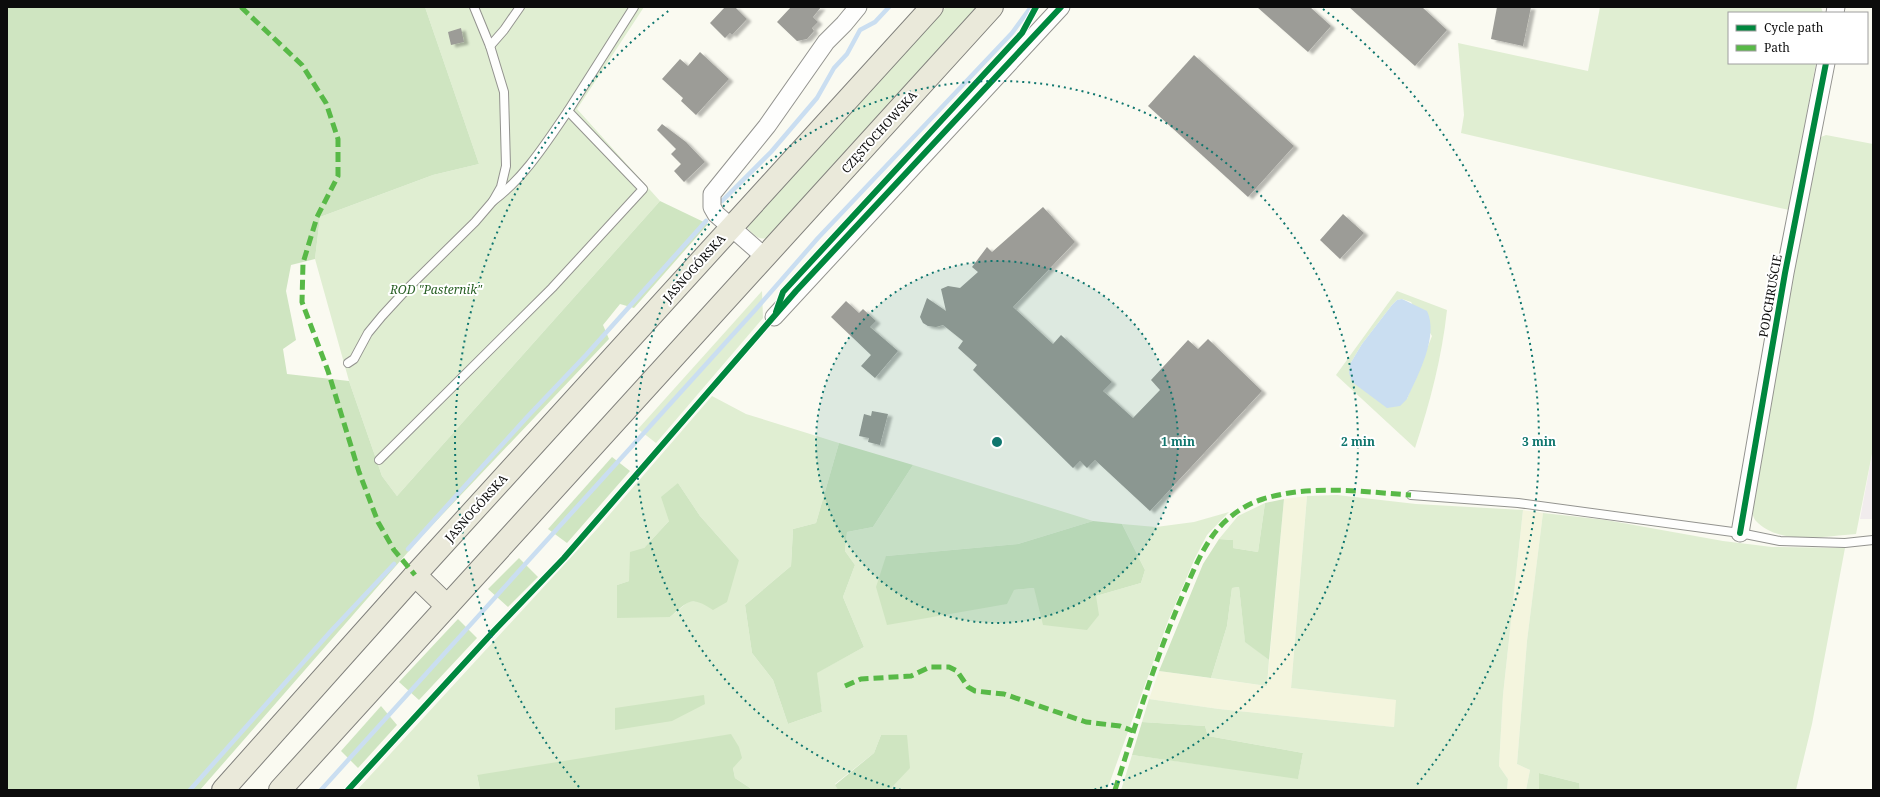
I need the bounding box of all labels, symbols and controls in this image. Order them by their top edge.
legend [1728,12,1868,64]
text: Cycle path [1764,19,1824,36]
text: Path [1764,39,1790,56]
street label: CZĘSTOCHOWSKA [837,87,921,177]
street label: JASNOGÓRSKA [658,230,729,306]
street label: PODCHRUŚCIE [1754,253,1786,339]
park label: ROD "Pasternik" [389,281,483,298]
text: 1 min [1161,433,1195,450]
text: 2 min [1341,433,1375,450]
text: 3 min [1522,433,1556,450]
centre of rings [990,435,1004,449]
street label: JASNOGÓRSKA [440,470,511,546]

